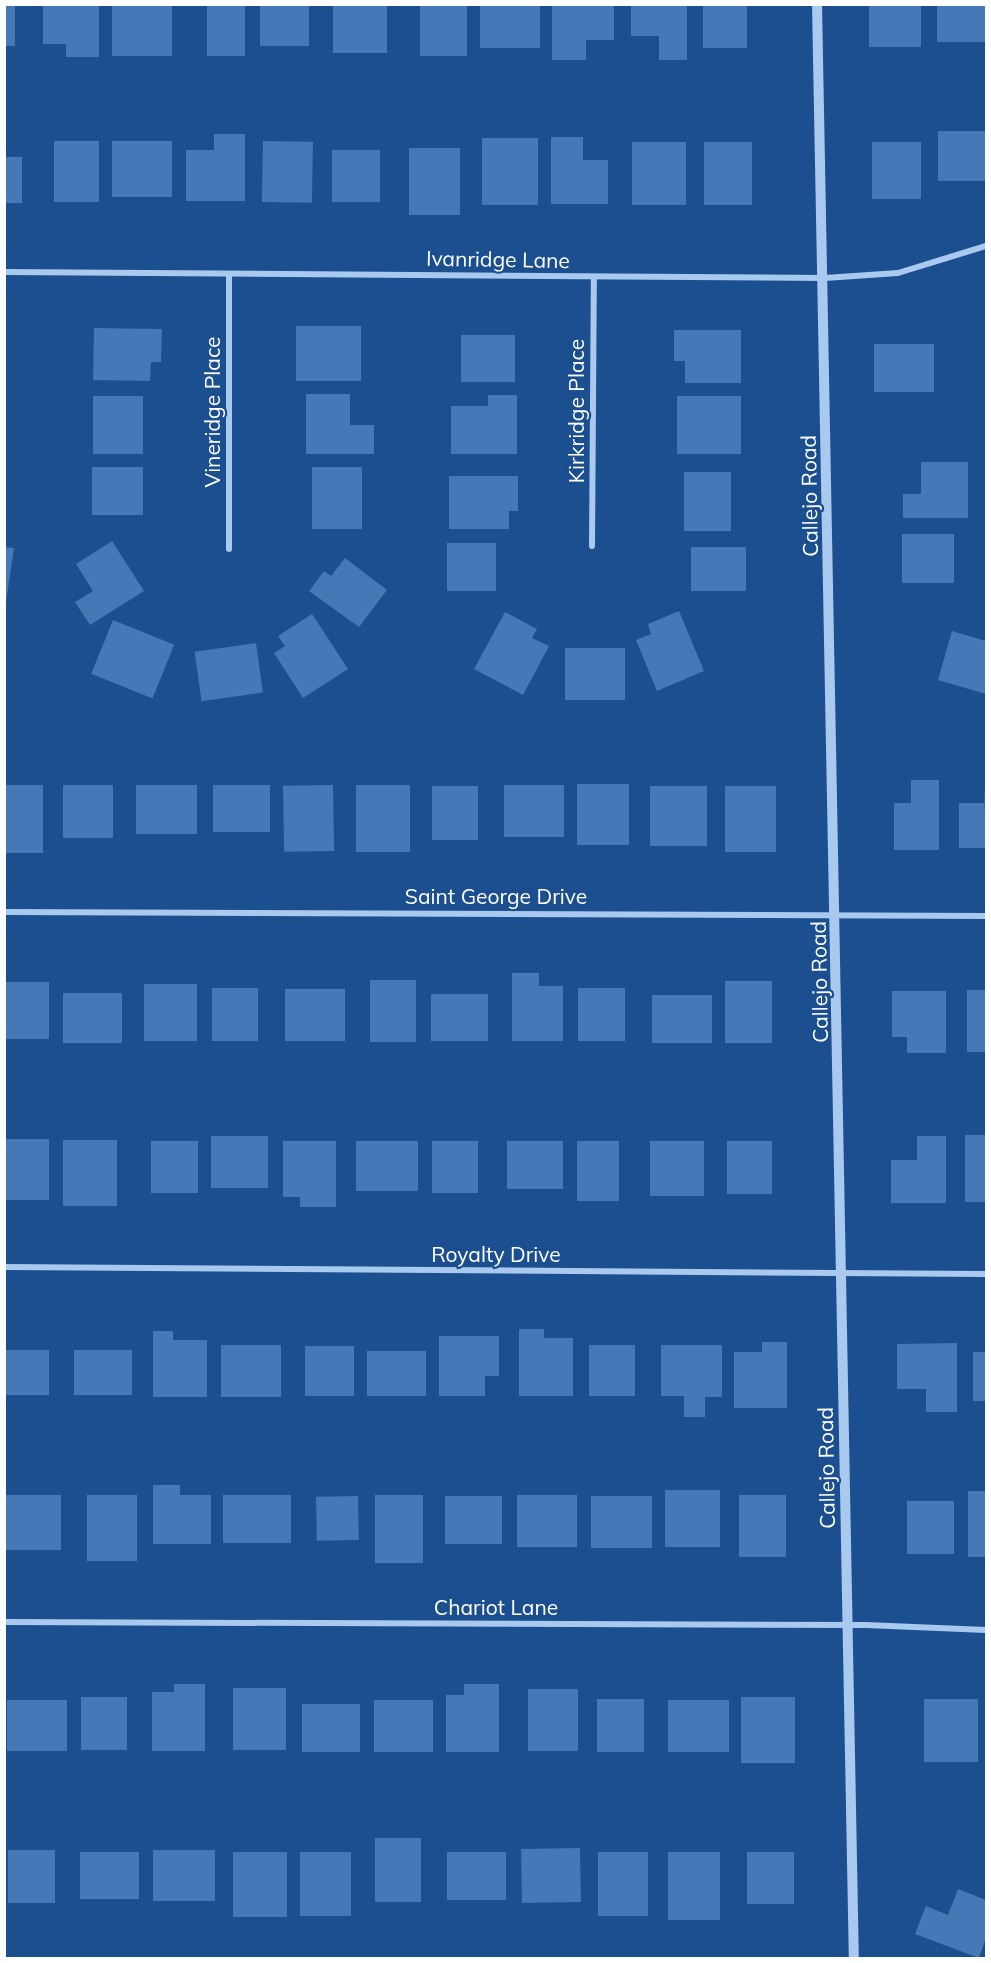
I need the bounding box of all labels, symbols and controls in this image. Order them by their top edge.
street label: Ivanridge Lane [426,245,570,273]
street label: Vineridge Place [199,336,225,488]
street label: Kirkridge Place [563,339,589,483]
street label: Callejo Road [795,435,823,557]
street label: Saint George Drive [405,883,587,909]
street label: Callejo Road [805,921,833,1043]
street label: Royalty Drive [431,1241,561,1267]
street label: Callejo Road [812,1407,840,1529]
street label: Chariot Lane [434,1594,558,1620]

